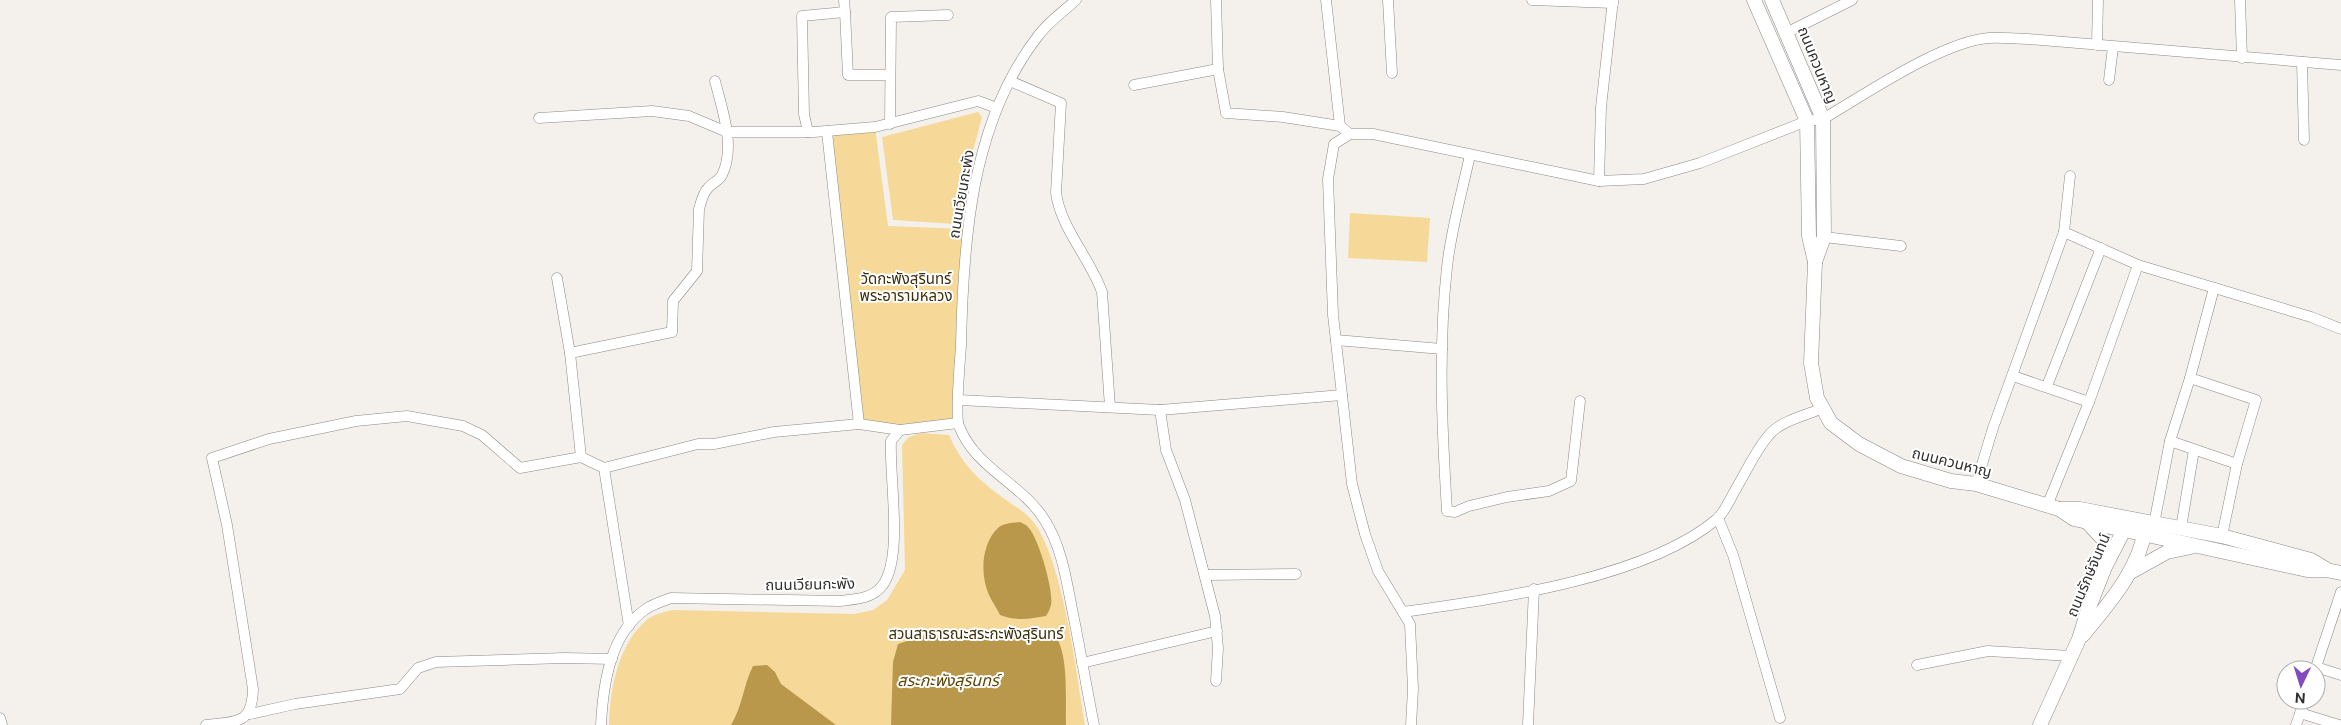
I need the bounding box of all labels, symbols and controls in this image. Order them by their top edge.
street label: ถนนควนหาญ [1795,24,1841,106]
street label: ถนนเวียนกะพัง [945,148,977,240]
park label: วัดกะพังสุรินทร์ พระอารามหลวง [860,270,952,304]
street label: ถนนควนหาญ [1910,444,1994,480]
street label: ถนนรักษ์จันทน์ [2063,531,2113,619]
street label: ถนนเวียนกะพัง [765,575,855,593]
park label: สวนสาธารณะสระกะพังสุรินทร์ [888,625,1064,643]
north arrow [2276,660,2326,710]
water label: สระกะพังสุรินทร์ [897,671,1002,691]
text: N [2294,690,2306,706]

